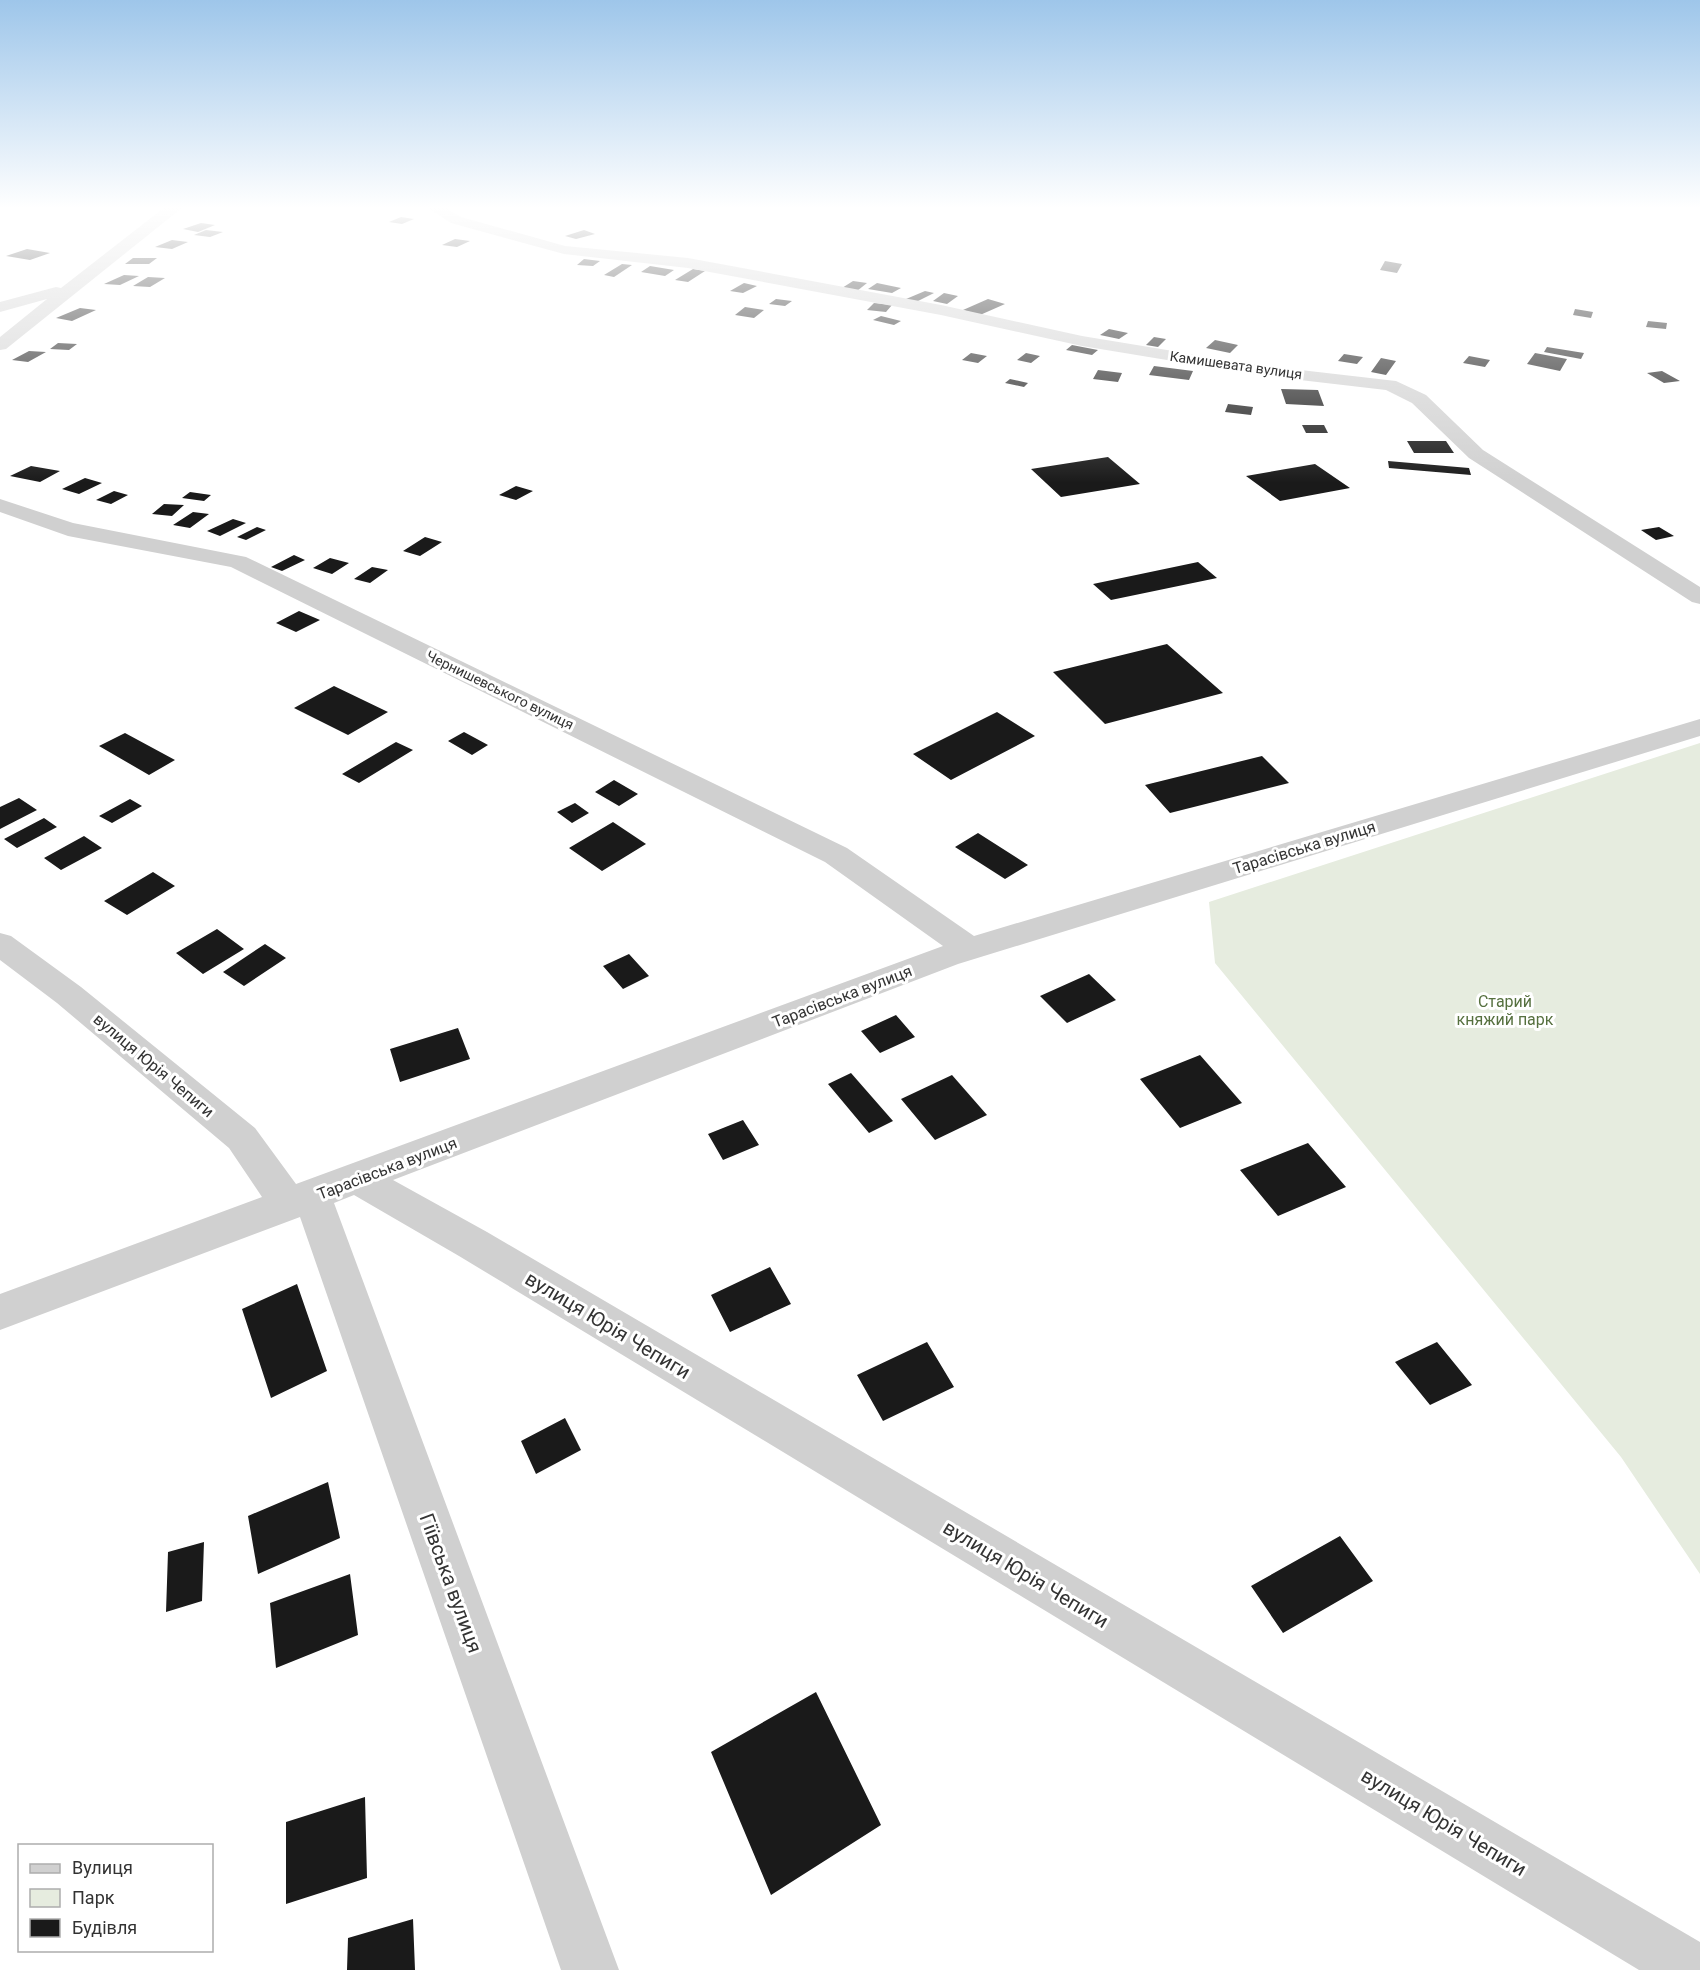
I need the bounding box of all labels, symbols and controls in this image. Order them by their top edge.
street label: Камишевата вулиця [1169,348,1303,382]
street label: Чернишевського вулиця [424,647,576,733]
street label: Тарасівська вулиця [1231,817,1378,878]
street label: Тарасівська вулиця [770,961,915,1032]
park label: Старий княжий парк [1457,992,1554,1029]
street label: вулиця Юрія Чепиги [90,1010,218,1121]
street label: Тарасівська вулиця [315,1133,460,1204]
street label: вулиця Юрія Чепиги [521,1266,695,1384]
street label: Гіївська вулиця [415,1510,487,1656]
street label: вулиця Юрія Чепиги [939,1515,1113,1633]
street label: вулиця Юрія Чепиги [1357,1763,1531,1881]
legend [18,1844,213,1952]
text: Вулиця [72,1857,133,1878]
text: Парк [72,1887,115,1908]
text: Будівля [72,1917,137,1938]

